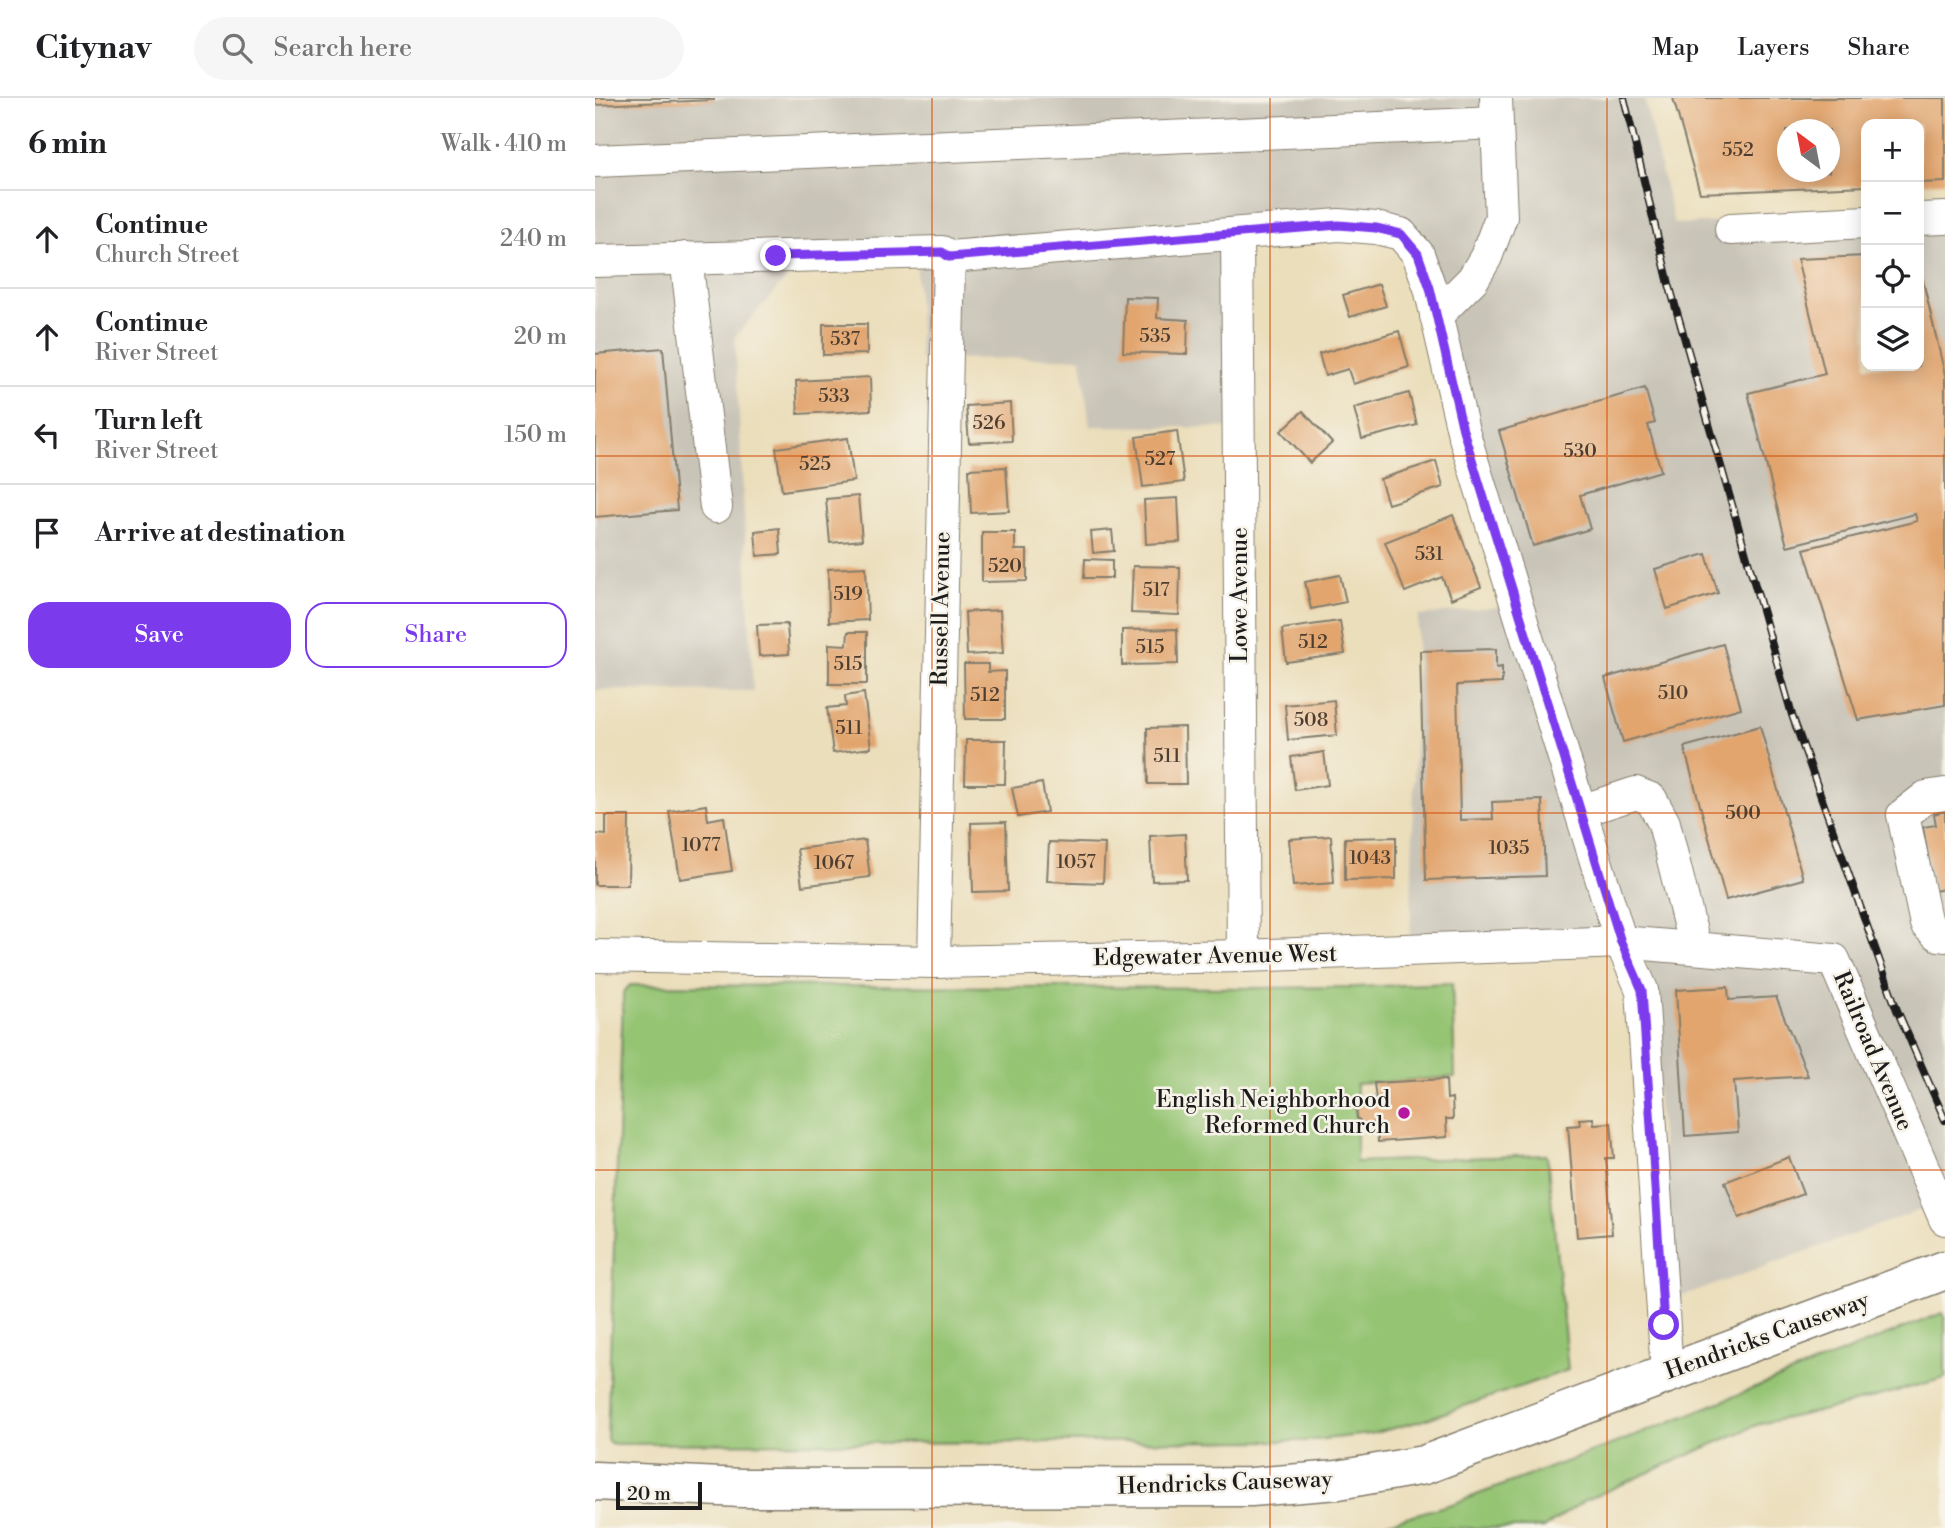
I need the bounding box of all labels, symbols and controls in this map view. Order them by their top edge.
search box [194,17,684,80]
text: Citynav [35,28,152,69]
icon: search [218,29,256,67]
text: Search here [274,32,412,64]
text: Map [1652,33,1699,63]
text: Layers [1737,33,1809,63]
text: Share [1847,33,1910,63]
north arrow [1777,119,1840,182]
map controls [1861,119,1924,371]
button: + [1861,119,1924,182]
text: 6 min [28,125,107,163]
text: Walk · 410 m [441,130,567,158]
house number: 552 [1722,138,1754,162]
button: − [1861,182,1924,245]
text: Continue [95,209,208,241]
icon: ahead [28,220,66,258]
text: 240 m [500,225,567,253]
route end [760,240,791,271]
text: Church Street [95,241,240,269]
button: locate [1861,245,1924,308]
text: Continue [95,307,208,339]
button: layers [1861,308,1924,371]
icon: ahead [28,318,66,356]
text: 20 m [514,323,567,351]
house number: 535 [1139,324,1171,348]
house number: 537 [830,327,860,351]
text: River Street [95,339,218,367]
house number: 533 [818,384,850,408]
text: Turn left [95,405,203,437]
house number: 526 [973,411,1005,435]
icon: left [28,416,66,454]
text: 150 m [504,421,567,449]
text: River Street [95,437,218,465]
house number: 530 [1563,439,1597,463]
house number: 527 [1145,447,1176,471]
house number: 525 [799,452,831,476]
icon: arrive [28,514,66,552]
text: Arrive at destination [95,517,345,549]
street label: Lowe Avenue [1226,527,1254,663]
street label: Russell Avenue [926,531,956,687]
house number: 531 [1415,542,1443,566]
house number: 520 [988,554,1022,578]
house number: 517 [1142,578,1170,602]
house number: 519 [833,582,863,606]
button: Save [28,602,291,668]
button: Share [305,602,567,668]
house number: 512 [1298,630,1328,654]
house number: 515 [1135,635,1165,659]
house number: 515 [833,652,863,676]
house number: 510 [1658,681,1688,705]
house number: 512 [970,683,1000,707]
house number: 508 [1294,708,1328,732]
house number: 511 [835,716,863,740]
house number: 511 [1153,744,1181,768]
house number: 500 [1725,801,1761,825]
house number: 1077 [681,833,721,857]
house number: 1035 [1488,836,1530,860]
house number: 1043 [1349,846,1391,870]
house number: 1057 [1056,850,1096,874]
house number: 1067 [814,851,855,875]
street label: Edgewater Avenue West [1093,940,1337,972]
street label: Railroad Avenue [1827,967,1919,1135]
place label: English Neighborhood Reformed Church [1156,1086,1390,1140]
marker: English Neighborhood Reformed Church [1396,1105,1412,1121]
street label: Hendricks Causeway [1661,1286,1874,1386]
route start [1648,1309,1679,1340]
street label: Hendricks Causeway [1117,1465,1334,1501]
scale bar [616,1479,702,1511]
text: 20 m [627,1482,671,1506]

